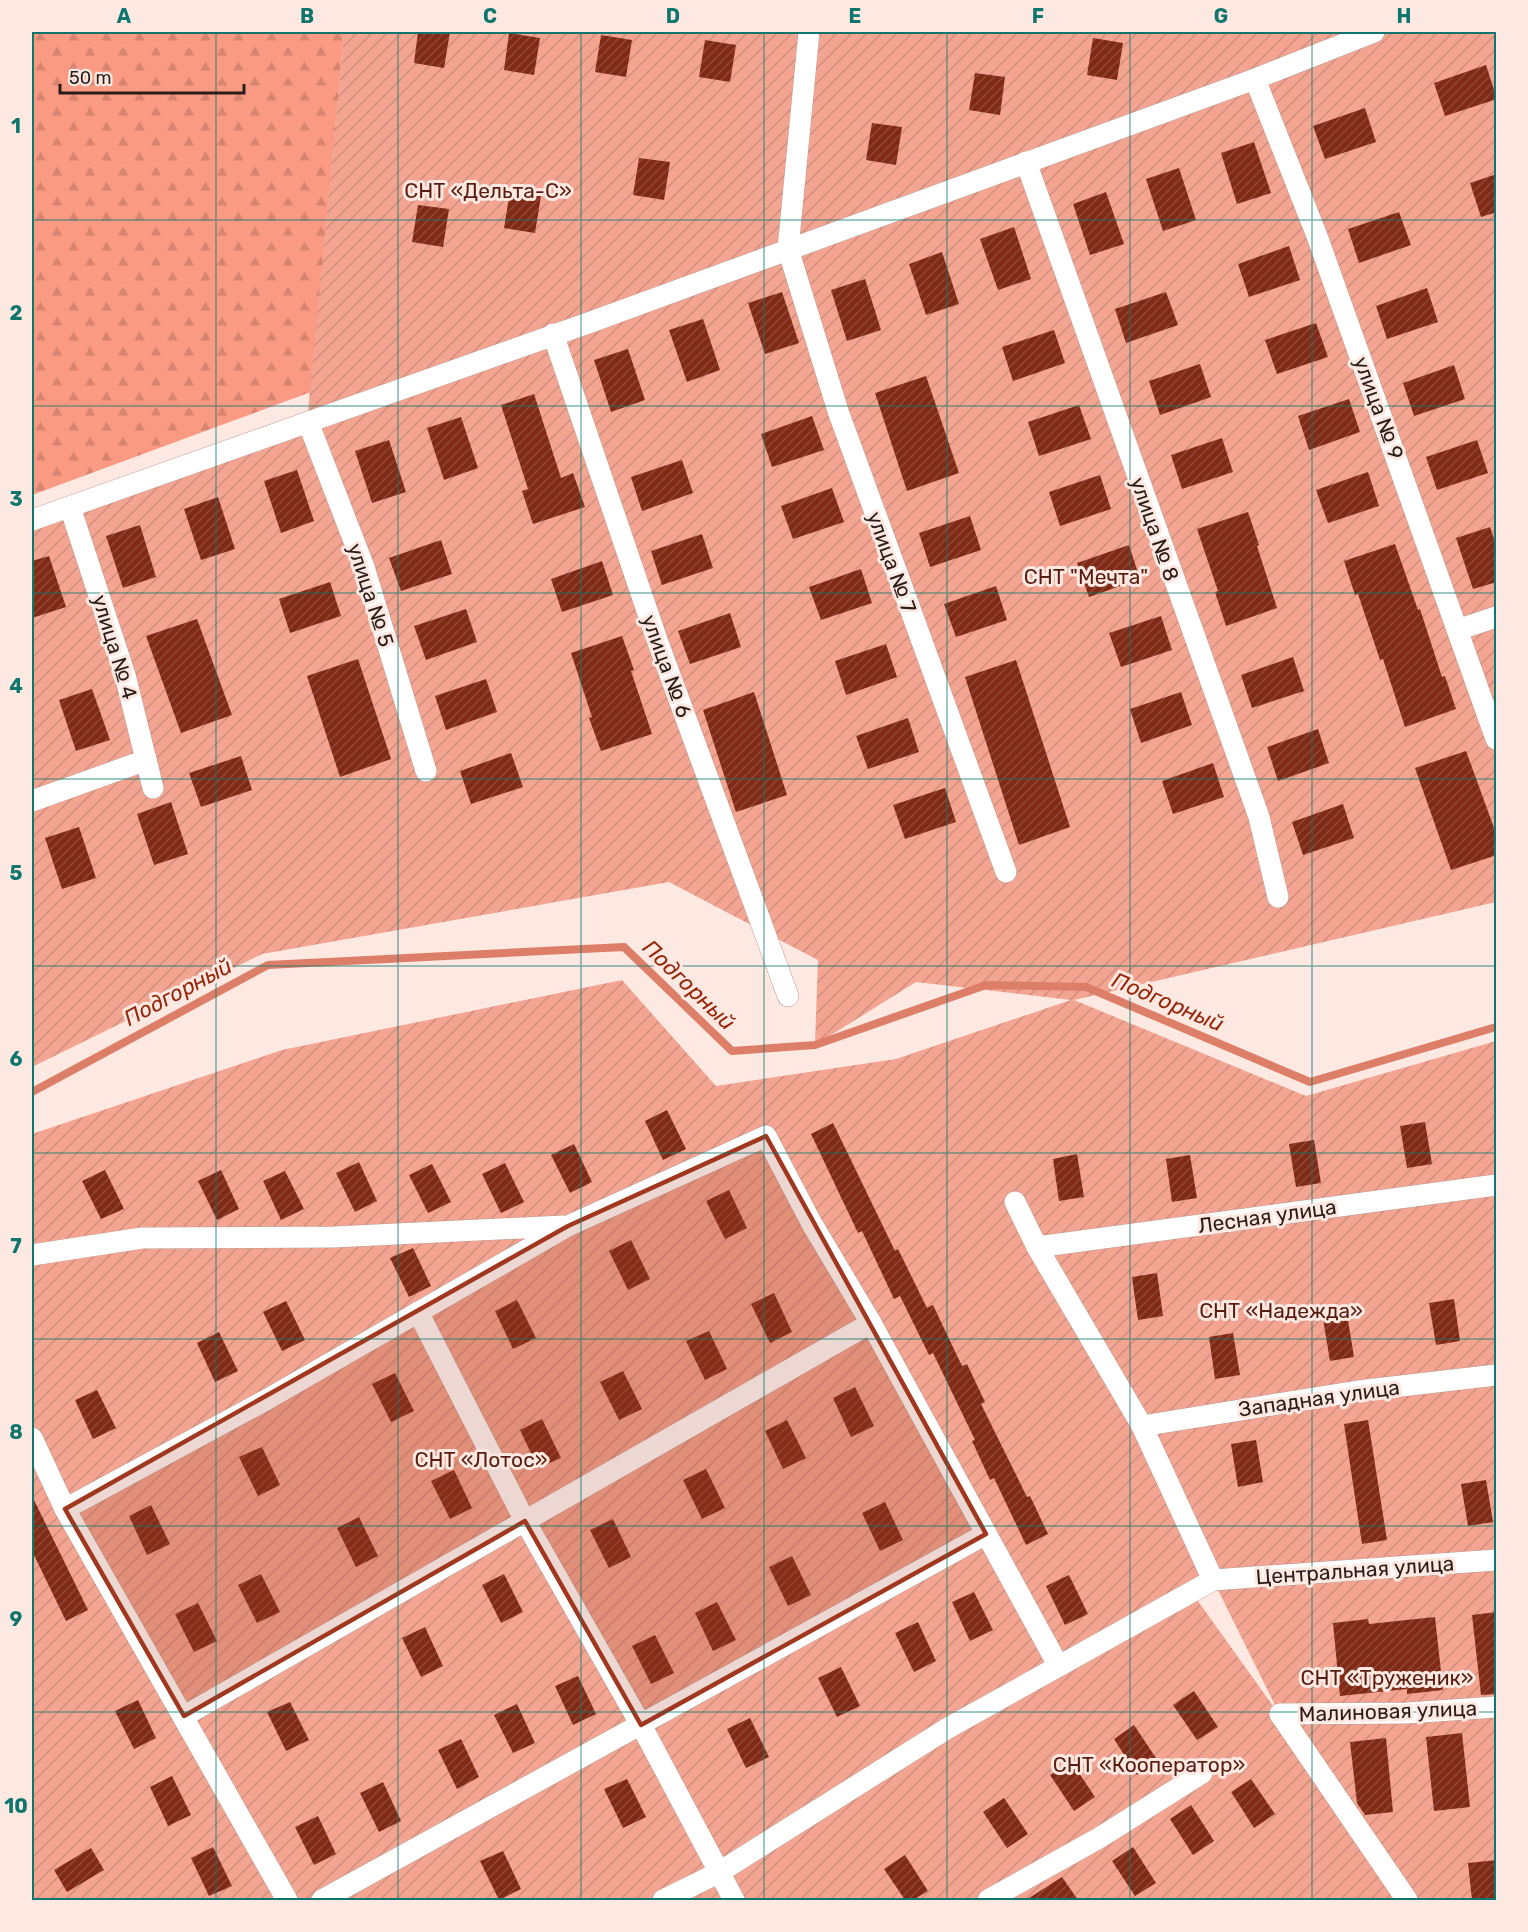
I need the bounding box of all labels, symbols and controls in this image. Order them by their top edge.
text: A [117,4,132,28]
text: B [300,4,314,28]
text: C [483,4,497,28]
text: D [666,4,680,28]
text: E [849,4,861,28]
text: F [1032,4,1044,28]
text: G [1214,4,1228,28]
text: H [1397,4,1411,28]
scale bar [60,57,244,95]
text: 50 m [69,67,112,89]
text: 1 [11,114,21,138]
park label: СНТ «Дельта-С» [404,178,572,203]
text: 2 [10,301,23,325]
street label: улица № 9 [1349,353,1409,463]
street label: улица № 8 [1126,474,1184,584]
text: 3 [9,487,23,511]
street label: улица № 7 [862,508,922,616]
street label: улица № 5 [343,540,399,650]
park label: СНТ "Мечта" [1024,564,1148,589]
street label: улица № 4 [87,592,143,702]
street label: улица № 6 [637,611,697,721]
text: 4 [9,674,23,698]
text: 5 [10,861,23,885]
water label: Подгорный [637,934,741,1036]
water label: Подгорный [119,952,237,1032]
water label: Подгорный [1108,966,1228,1038]
text: 6 [9,1047,23,1071]
street label: Лесная улица [1196,1194,1338,1238]
text: 7 [10,1234,22,1258]
park label: СНТ «Надежда» [1199,1298,1363,1323]
street label: Западная улица [1237,1374,1401,1422]
text: 8 [9,1420,23,1444]
park label: СНТ «Лотос» [414,1447,548,1472]
street label: Центральная улица [1255,1551,1455,1589]
text: 9 [10,1607,23,1631]
park label: СНТ «Труженик» [1301,1665,1473,1690]
street label: Малиновая улица [1298,1695,1478,1727]
park label: СНТ «Кооператор» [1053,1752,1245,1777]
text: 10 [4,1794,28,1818]

